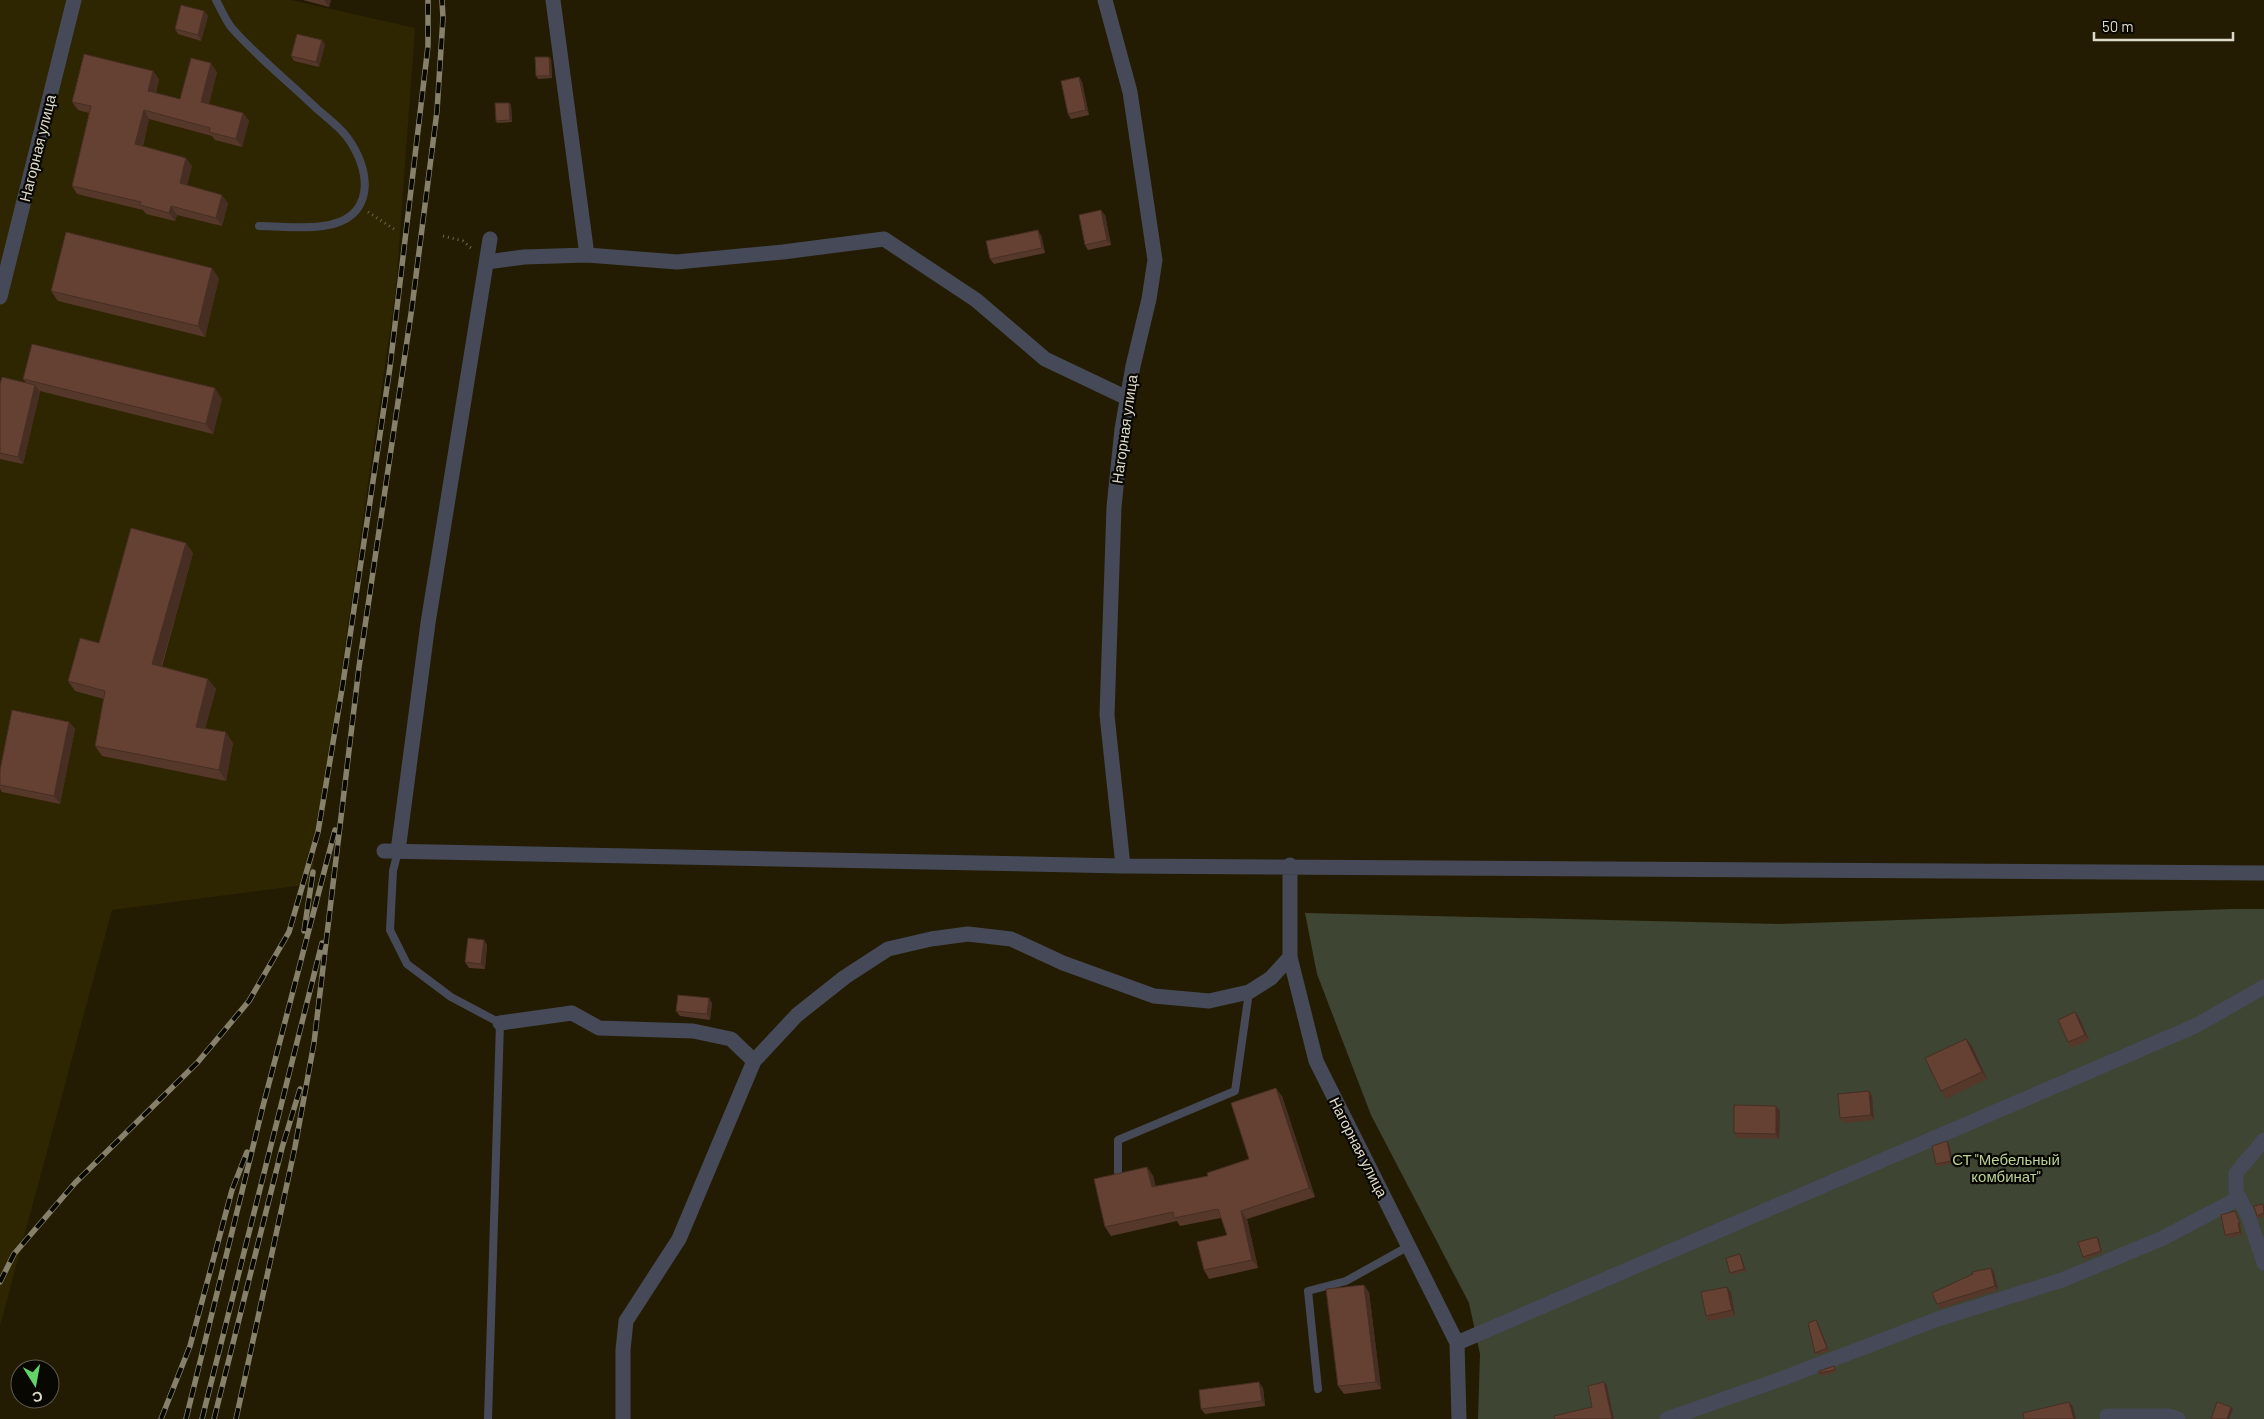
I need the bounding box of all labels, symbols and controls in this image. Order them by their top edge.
scale bar [2094,10,2233,42]
text: 50 m [2102,17,2134,35]
street label: Нагорная улица [15,92,59,204]
street label: Нагорная улица [1107,373,1141,485]
street label: Нагорная улица [1326,1094,1392,1201]
park label: СТ "Мебельный комбинат" [1952,1150,2060,1185]
north arrow [10,1359,60,1409]
text: С [31,1388,44,1407]

